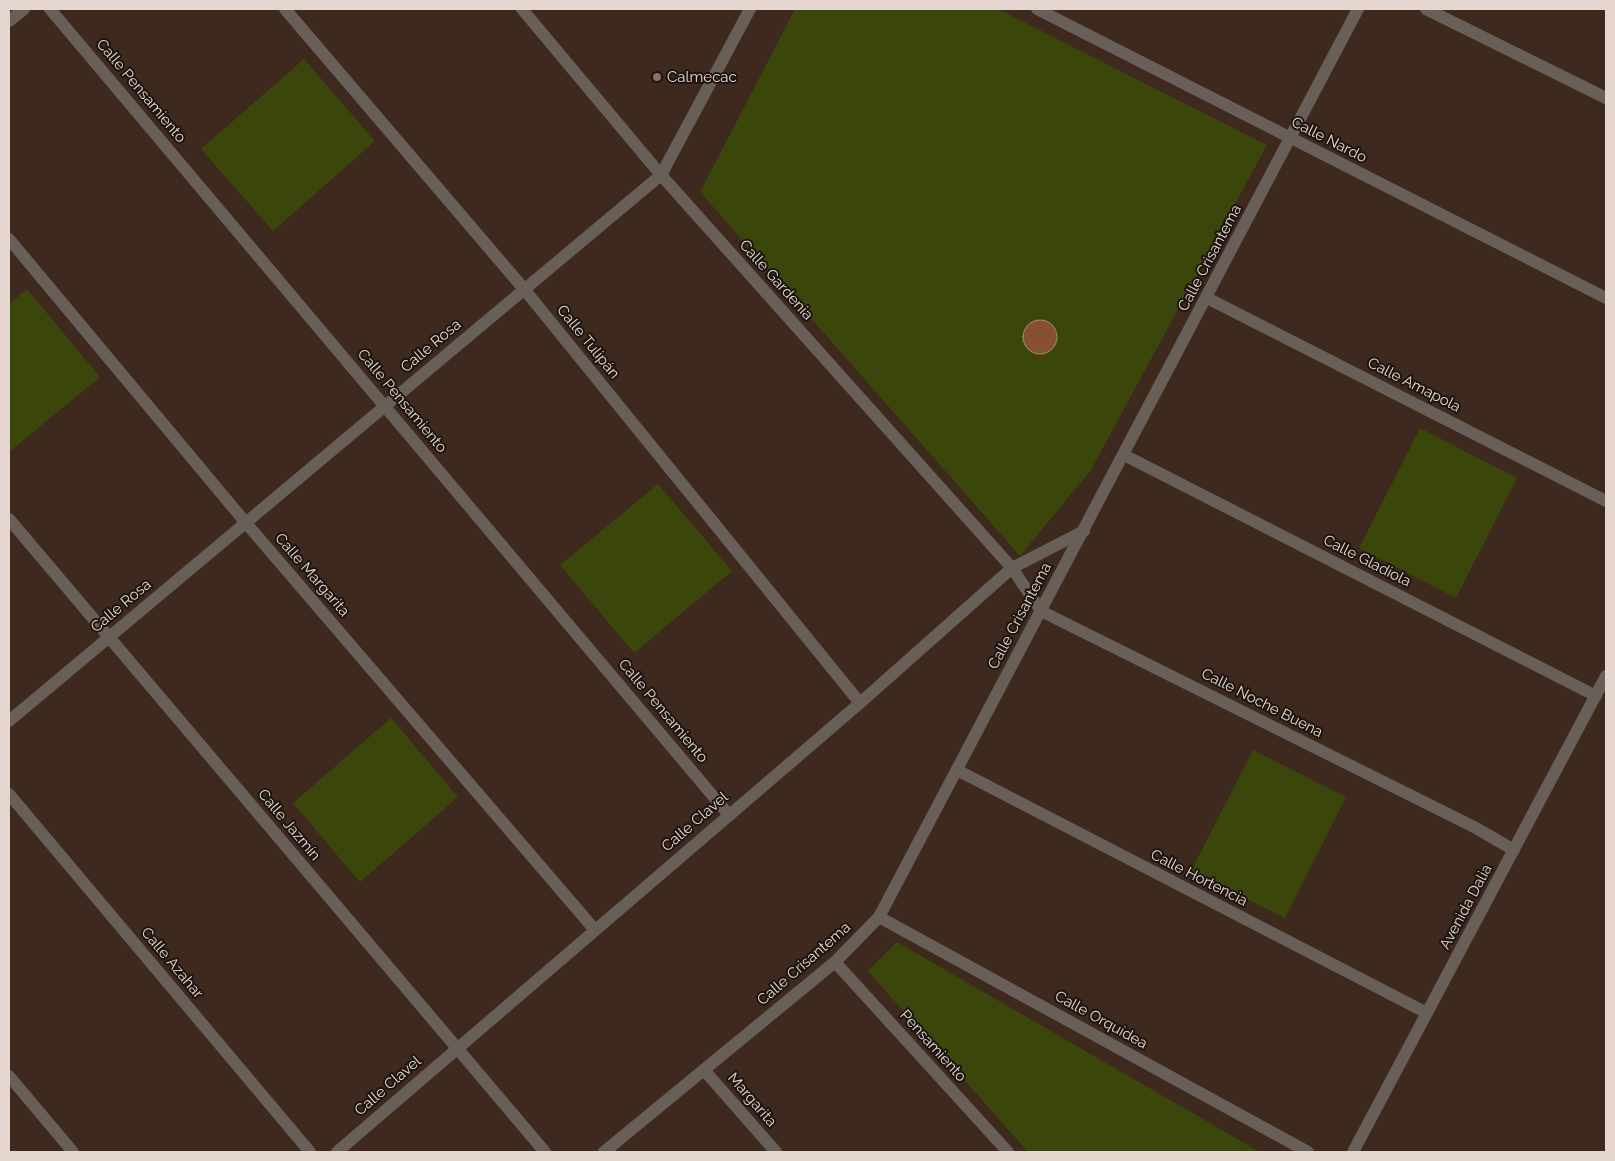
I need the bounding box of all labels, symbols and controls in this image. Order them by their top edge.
street label: Calle Pensamiento [92,36,190,146]
place label: Calmecac [667,68,737,86]
marker: Calmecac [651,71,663,83]
street label: Calle Nardo [1288,113,1370,167]
street label: Calle Crisantema [1174,202,1246,314]
street label: Calle Gardenia [735,236,817,324]
street label: Calle Tulipán [553,302,623,382]
street label: Calle Rosa [397,316,465,376]
street label: Calle Pensamiento [353,346,451,456]
street label: Calle Amapola [1365,354,1463,416]
street label: Calle Margarita [271,530,353,620]
street label: Calle Gladiola [1320,531,1414,591]
street label: Calle Crisantema [984,560,1056,672]
street label: Calle Rosa [87,576,155,636]
street label: Calle Pensamiento [614,656,712,766]
street label: Calle Noche Buena [1198,665,1326,741]
street label: Calle Jazmín [254,786,324,864]
street label: Calle Clavel [658,788,732,856]
street label: Calle Hortencia [1147,846,1251,910]
street label: Avenida Dalia [1436,861,1496,953]
street label: Calle Crisantema [754,919,854,1009]
street label: Calle Azahar [137,924,207,1002]
street label: Calle Orquídea [1051,987,1151,1053]
street label: Pensamiento [896,1006,970,1086]
street label: Calle Clavel [351,1052,425,1120]
street label: Margarita [724,1069,780,1131]

